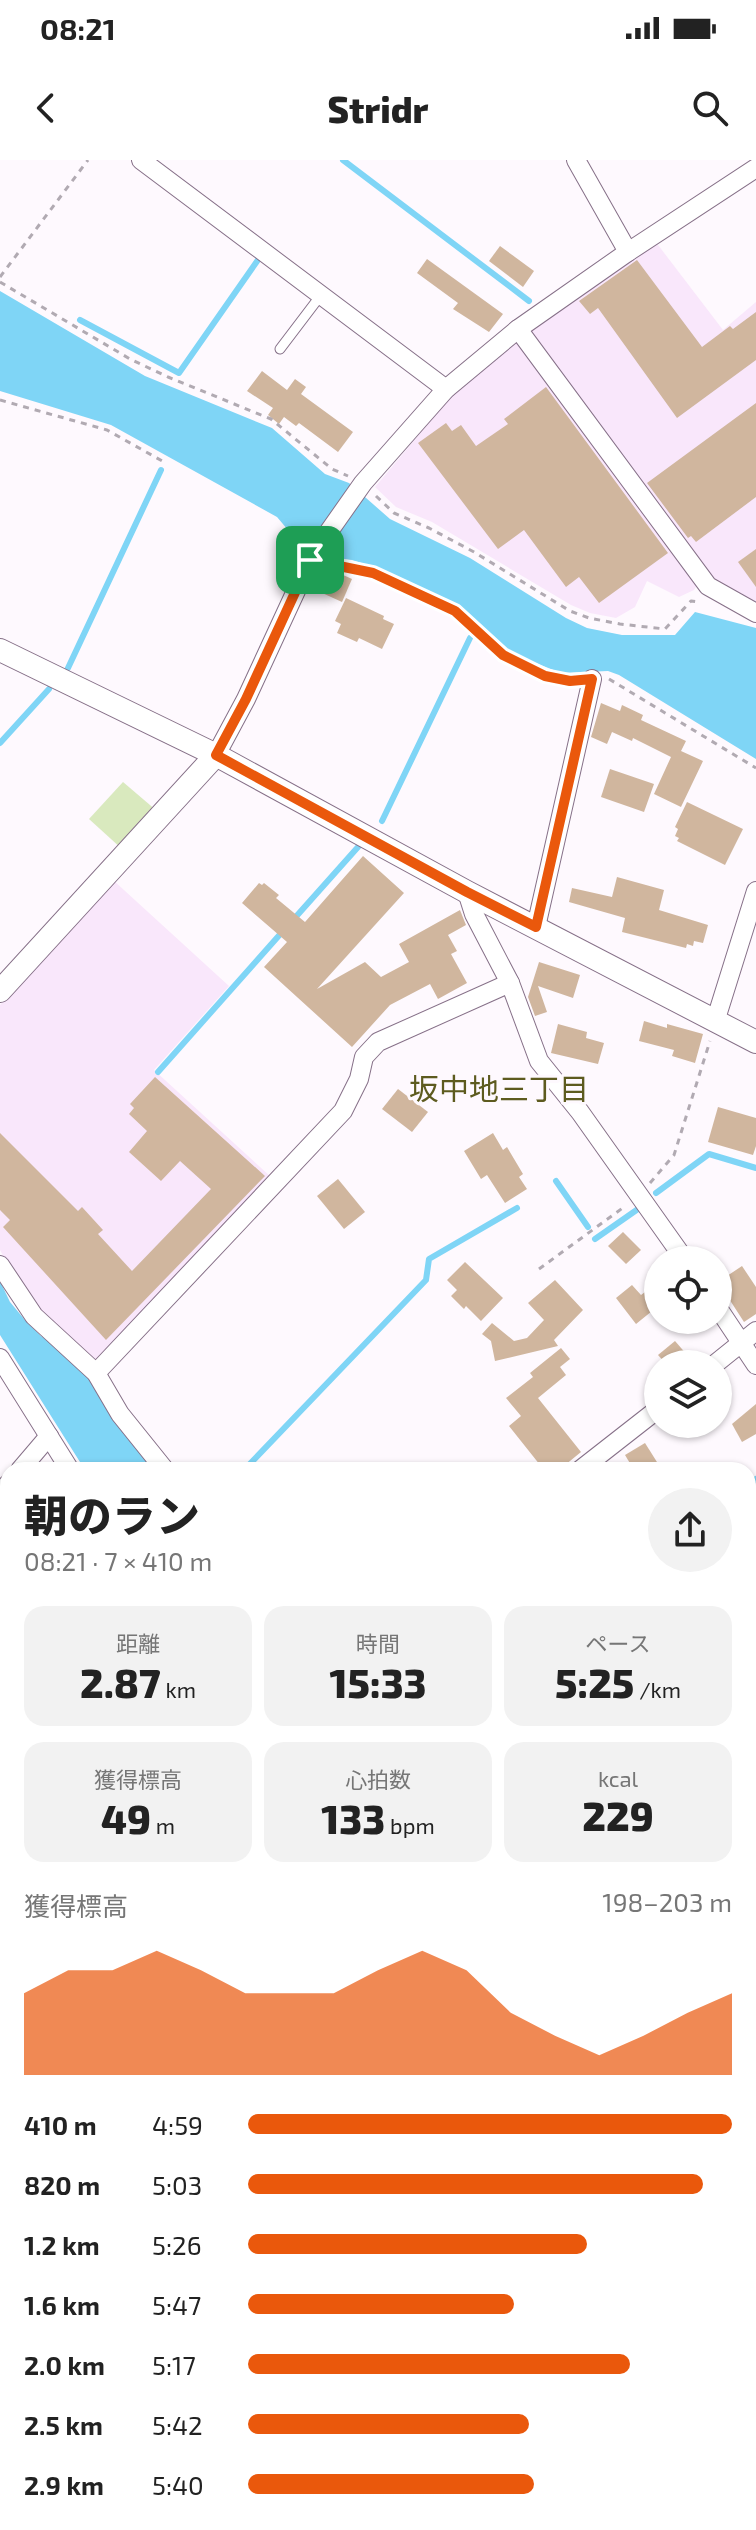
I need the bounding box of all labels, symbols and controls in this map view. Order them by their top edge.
text: 08:21 [40,10,116,46]
icon: back [24,86,68,130]
icon: search [688,86,732,130]
text: Stridr [328,87,428,130]
pin [276,526,344,594]
icon: arrive [288,538,332,582]
district label: 坂中地三丁目 [409,1070,589,1106]
map controls [644,1246,732,1438]
button: locate [644,1246,732,1334]
button: layers [644,1350,732,1438]
text: 朝のラン [24,1488,200,1541]
button: share [648,1488,732,1572]
text: 08:21 · 7 × 410 m [24,1545,212,1576]
text: 距離 [116,1630,160,1656]
text: 時間 [356,1630,400,1656]
text: ペース [586,1630,650,1656]
text: 2.87 [80,1658,161,1706]
text: 15:33 [329,1658,427,1706]
text: 5:25 [555,1658,634,1706]
text: km [161,1676,196,1702]
text: /km [634,1676,681,1702]
text: kcal [598,1765,638,1791]
text: 獲得標高 [94,1766,182,1792]
text: 心拍数 [345,1766,411,1792]
text: 229 [582,1791,654,1839]
text: 49 [101,1794,151,1842]
text: 133 [321,1794,385,1842]
text: m [151,1812,175,1838]
text: bpm [385,1812,435,1838]
text: 198–203 m [602,1886,732,1917]
text: 獲得標高 [24,1890,128,1921]
text: 410 m [24,2109,97,2140]
text: 4:59 [152,2109,203,2140]
text: 820 m [24,2169,100,2200]
text: 5:03 [152,2169,202,2200]
text: 1.2 km [24,2229,100,2260]
text: 5:26 [152,2229,202,2260]
text: 1.6 km [24,2289,100,2320]
text: 5:47 [152,2289,201,2320]
text: 2.0 km [24,2349,105,2380]
text: 5:17 [152,2349,196,2380]
text: 2.5 km [24,2409,103,2440]
text: 5:42 [152,2409,203,2440]
text: 2.9 km [24,2469,104,2500]
text: 5:40 [152,2469,204,2500]

